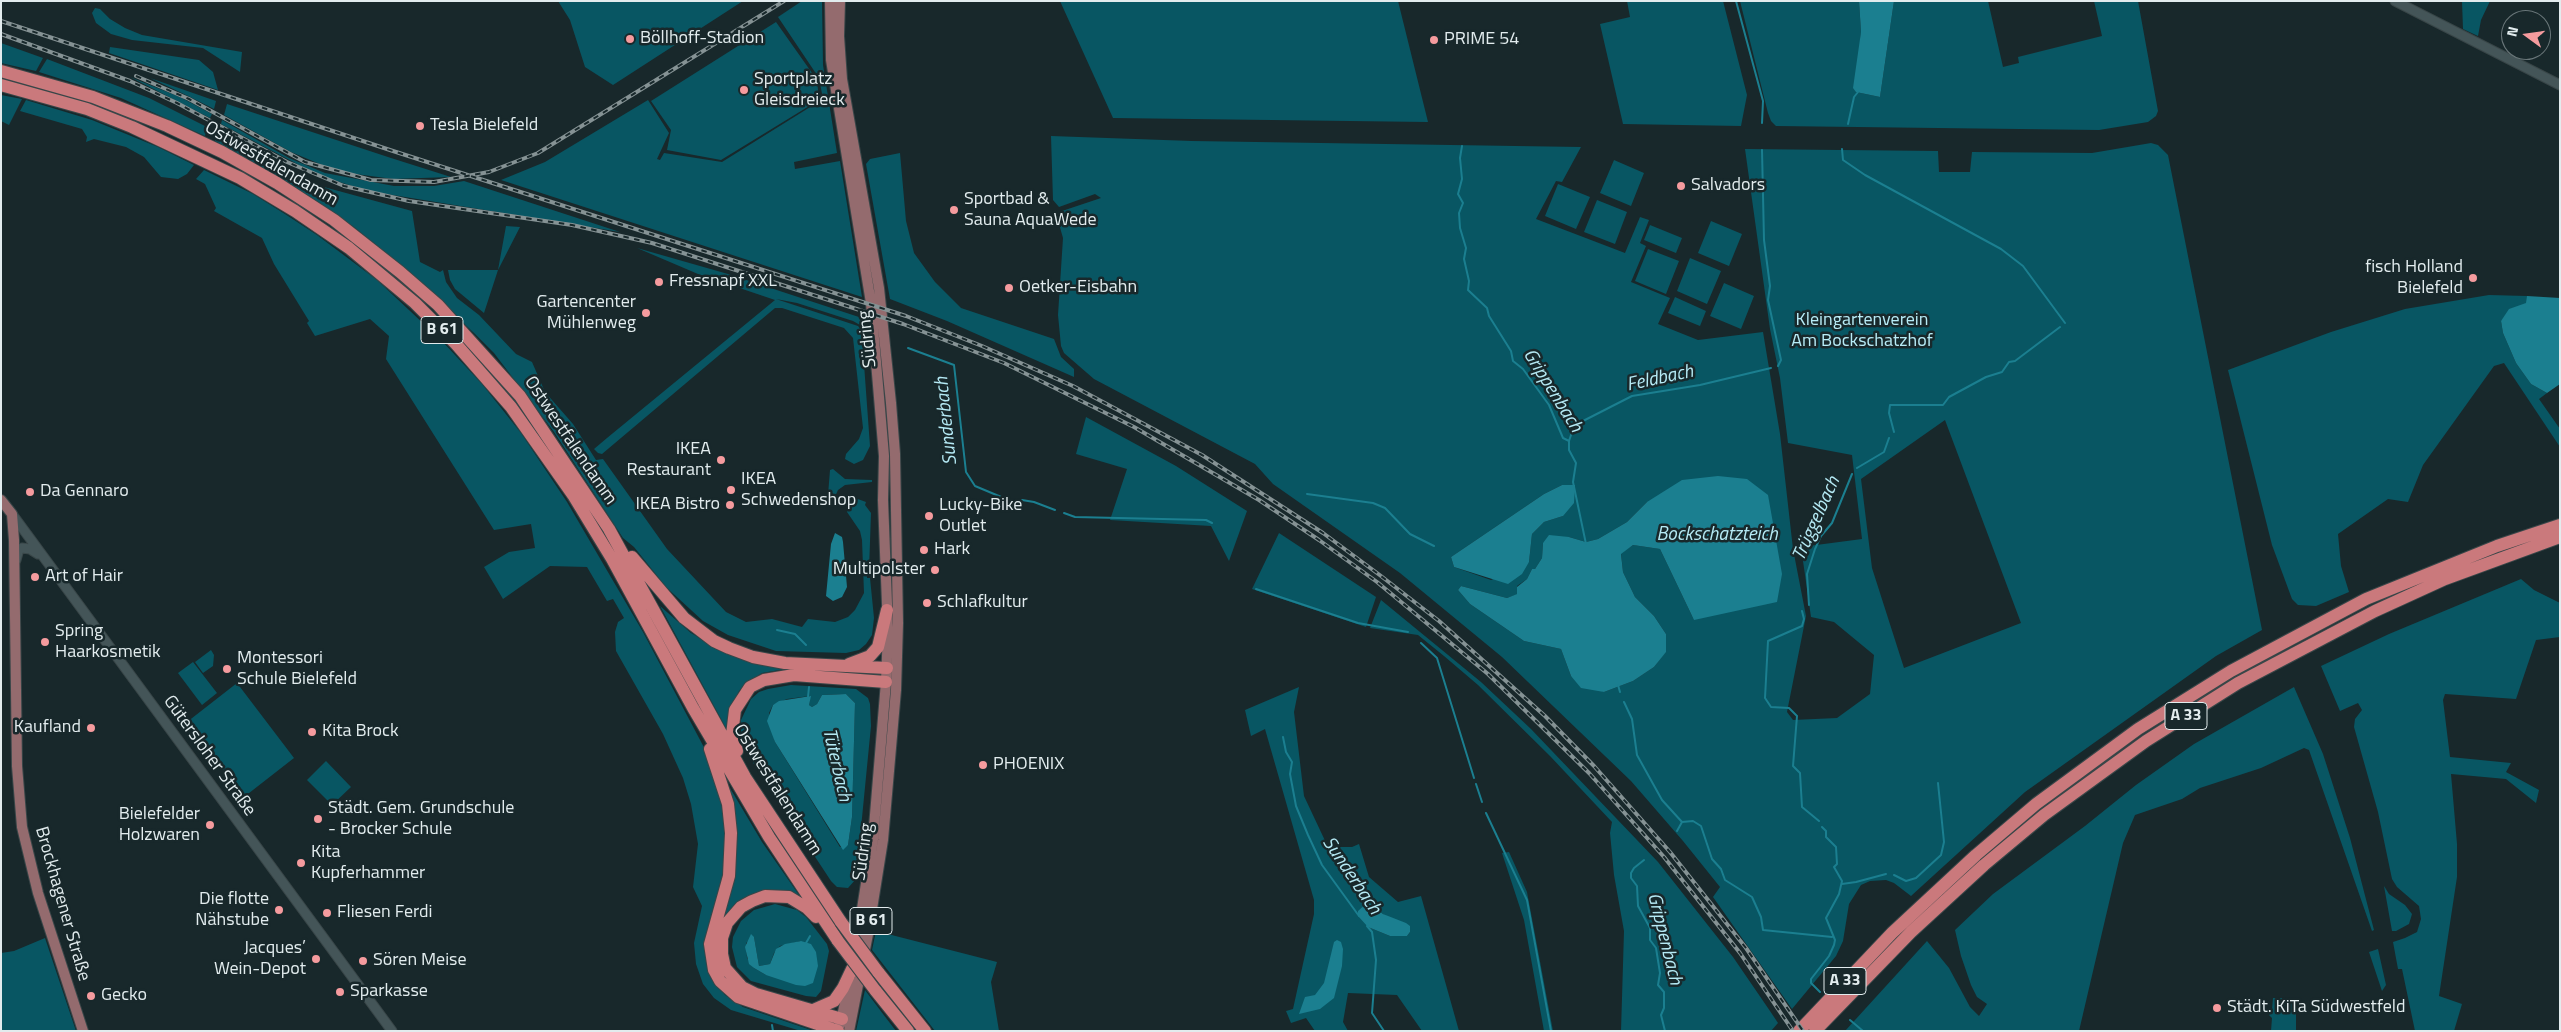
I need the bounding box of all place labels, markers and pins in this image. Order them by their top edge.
place label: Böllhoff-Stadion [640,28,764,50]
place label: PRIME 54 [1444,29,1519,51]
marker: Böllhoff-Stadion [624,33,636,45]
marker: PRIME 54 [1428,34,1440,46]
place label: Sportplatz Gleisdreieck [754,69,845,112]
marker: Sportplatz Gleisdreieck [738,84,750,96]
place label: Tesla Bielefeld [430,115,538,137]
marker: Tesla Bielefeld [414,120,426,132]
place label: Salvadors [1691,175,1765,197]
marker: Salvadors [1675,180,1687,192]
place label: Sportbad & Sauna AquaWede [964,189,1097,232]
marker: Sportbad & Sauna AquaWede [948,204,960,216]
place label: fisch Holland Bielefeld [2365,257,2463,300]
place label: Fressnapf XXL [669,271,777,293]
marker: fisch Holland Bielefeld [2467,272,2479,284]
marker: Fressnapf XXL [653,276,665,288]
place label: Oetker-Eisbahn [1019,277,1137,299]
marker: Oetker-Eisbahn [1003,282,1015,294]
place label: Gartencenter Mühlenweg [537,292,636,334]
marker: Gartencenter Mühlenweg [640,307,652,319]
place label: IKEA Restaurant [627,439,711,482]
marker: IKEA Restaurant [715,454,727,466]
place label: IKEA Schwedenshop [741,469,856,512]
place label: Da Gennaro [40,481,129,503]
marker: IKEA Schwedenshop [725,484,737,496]
marker: Da Gennaro [24,486,36,498]
place label: IKEA Bistro [635,494,720,516]
place label: Lucky-Bike Outlet [939,495,1022,538]
marker: IKEA Bistro [724,499,736,511]
marker: Lucky-Bike Outlet [923,510,935,522]
place label: Hark [934,539,970,561]
marker: Hark [918,544,930,556]
place label: Multipolster [833,559,925,581]
marker: Multipolster [929,564,941,576]
place label: Art of Hair [45,566,123,588]
marker: Art of Hair [29,571,41,583]
place label: Schlafkultur [937,592,1028,614]
marker: Schlafkultur [921,597,933,609]
place label: Spring Haarkosmetik [55,621,161,664]
marker: Spring Haarkosmetik [39,636,51,648]
place label: Montessori Schule Bielefeld [237,648,357,691]
marker: Montessori Schule Bielefeld [221,663,233,675]
place label: Kaufland [14,717,81,739]
place label: Kita Brock [322,721,399,743]
marker: Kaufland [85,722,97,734]
marker: Kita Brock [306,726,318,738]
place label: PHOENIX [993,754,1064,776]
marker: PHOENIX [977,759,989,771]
place label: Städt. Gem. Grundschule - Brocker Schule [328,798,514,841]
place label: Bielefelder Holzwaren [119,804,200,846]
marker: Städt. Gem. Grundschule - Brocker Schule [312,813,324,825]
marker: Bielefelder Holzwaren [204,819,216,831]
place label: Kita Kupferhammer [311,842,425,884]
marker: Kita Kupferhammer [295,857,307,869]
place label: Die flotte Nähstube [195,889,269,932]
place label: Fliesen Ferdi [337,902,432,924]
marker: Die flotte Nähstube [273,904,285,916]
marker: Fliesen Ferdi [321,907,333,919]
place label: Jacques’ Wein-Depot [214,938,306,981]
place label: Sören Meise [373,950,467,972]
marker: Jacques’ Wein-Depot [310,953,322,965]
marker: Sören Meise [357,955,369,967]
place label: Sparkasse [350,981,428,1003]
place label: Gecko [101,985,147,1007]
marker: Sparkasse [334,986,346,998]
marker: Gecko [85,990,97,1002]
place label: Städt. KiTa Südwestfeld [2227,997,2405,1019]
marker: Städt. KiTa Südwestfeld [2211,1002,2223,1014]

